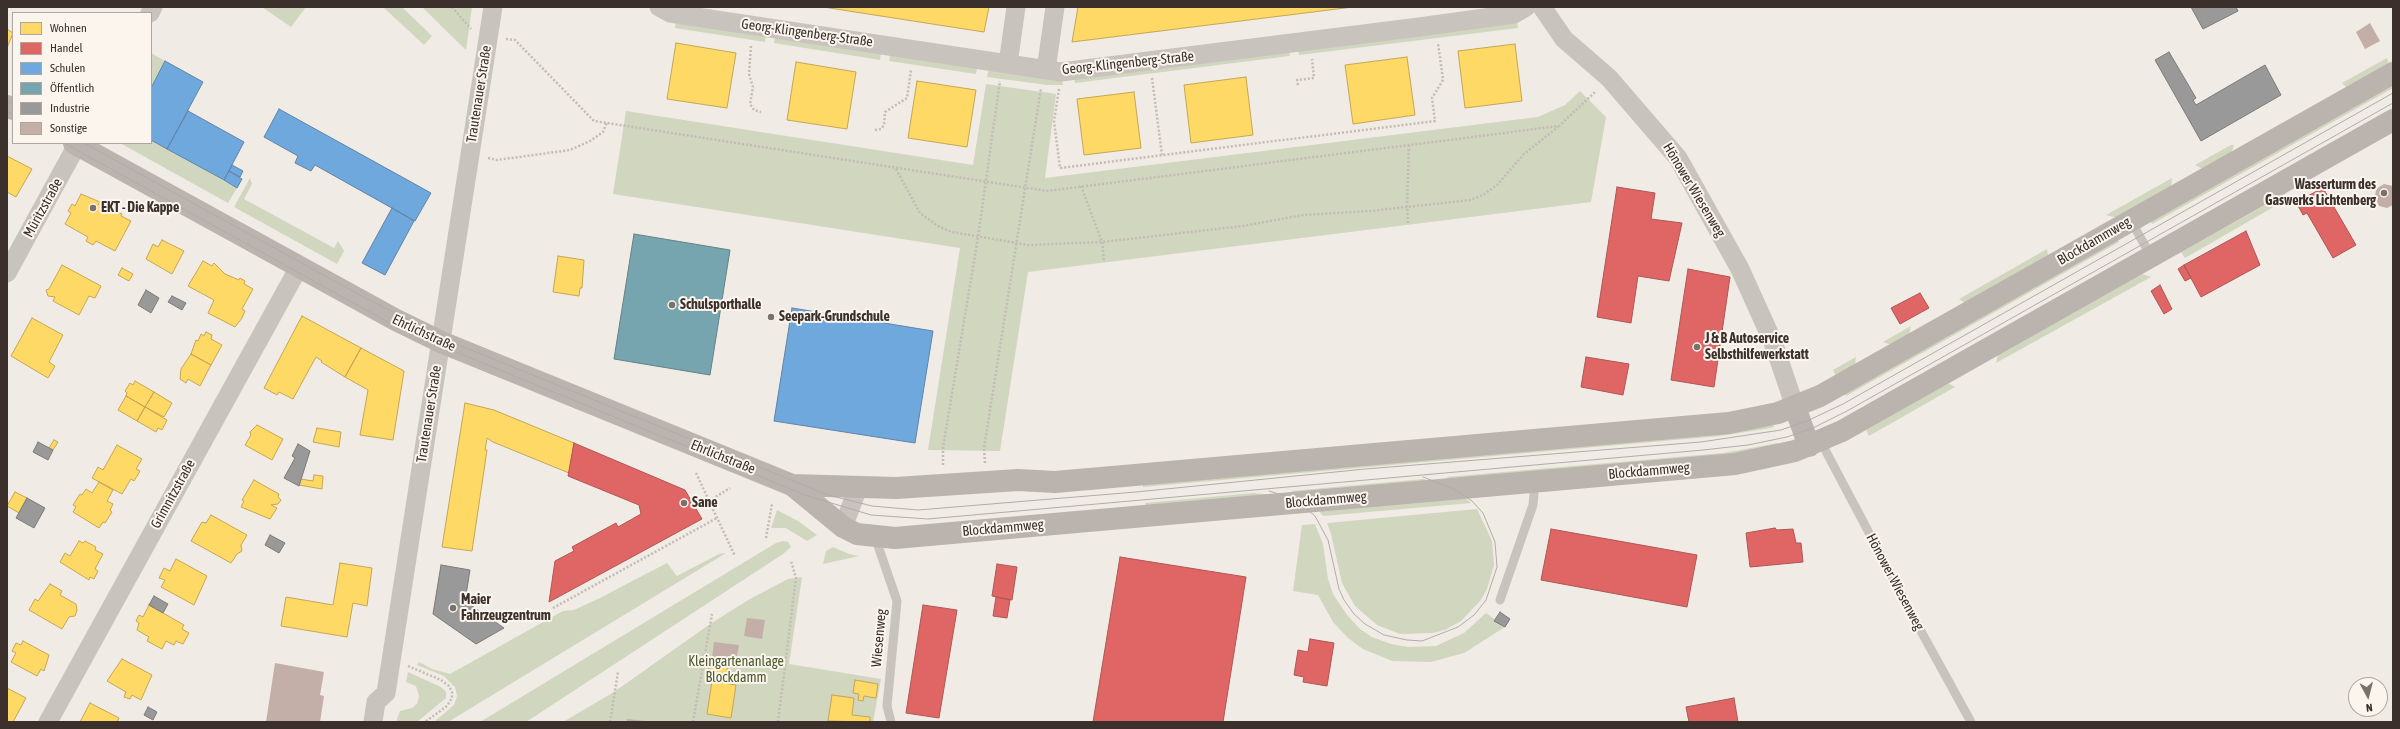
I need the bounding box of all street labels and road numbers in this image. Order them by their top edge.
street label: Georg-Klingenberg-Straße [740,15,874,51]
street label: Trautenauer Straße [463,44,495,144]
street label: Georg-Klingenberg-Straße [1061,48,1195,78]
street label: Hönower Wiesenweg [1659,140,1729,240]
street label: Müritzstraße [20,176,66,240]
street label: Blockdammweg [2054,213,2134,269]
street label: Ehrlichstraße [390,311,458,355]
street label: Trautenauer Straße [413,364,445,464]
street label: Ehrlichstraße [688,436,758,478]
street label: Grimnitzstraße [147,457,199,531]
street label: Blockdammweg [1608,459,1690,483]
street label: Blockdammweg [1285,488,1367,512]
street label: Blockdammweg [962,516,1044,540]
street label: Hönower Wiesenweg [1862,531,1928,633]
street label: Wiesenweg [868,608,890,668]

